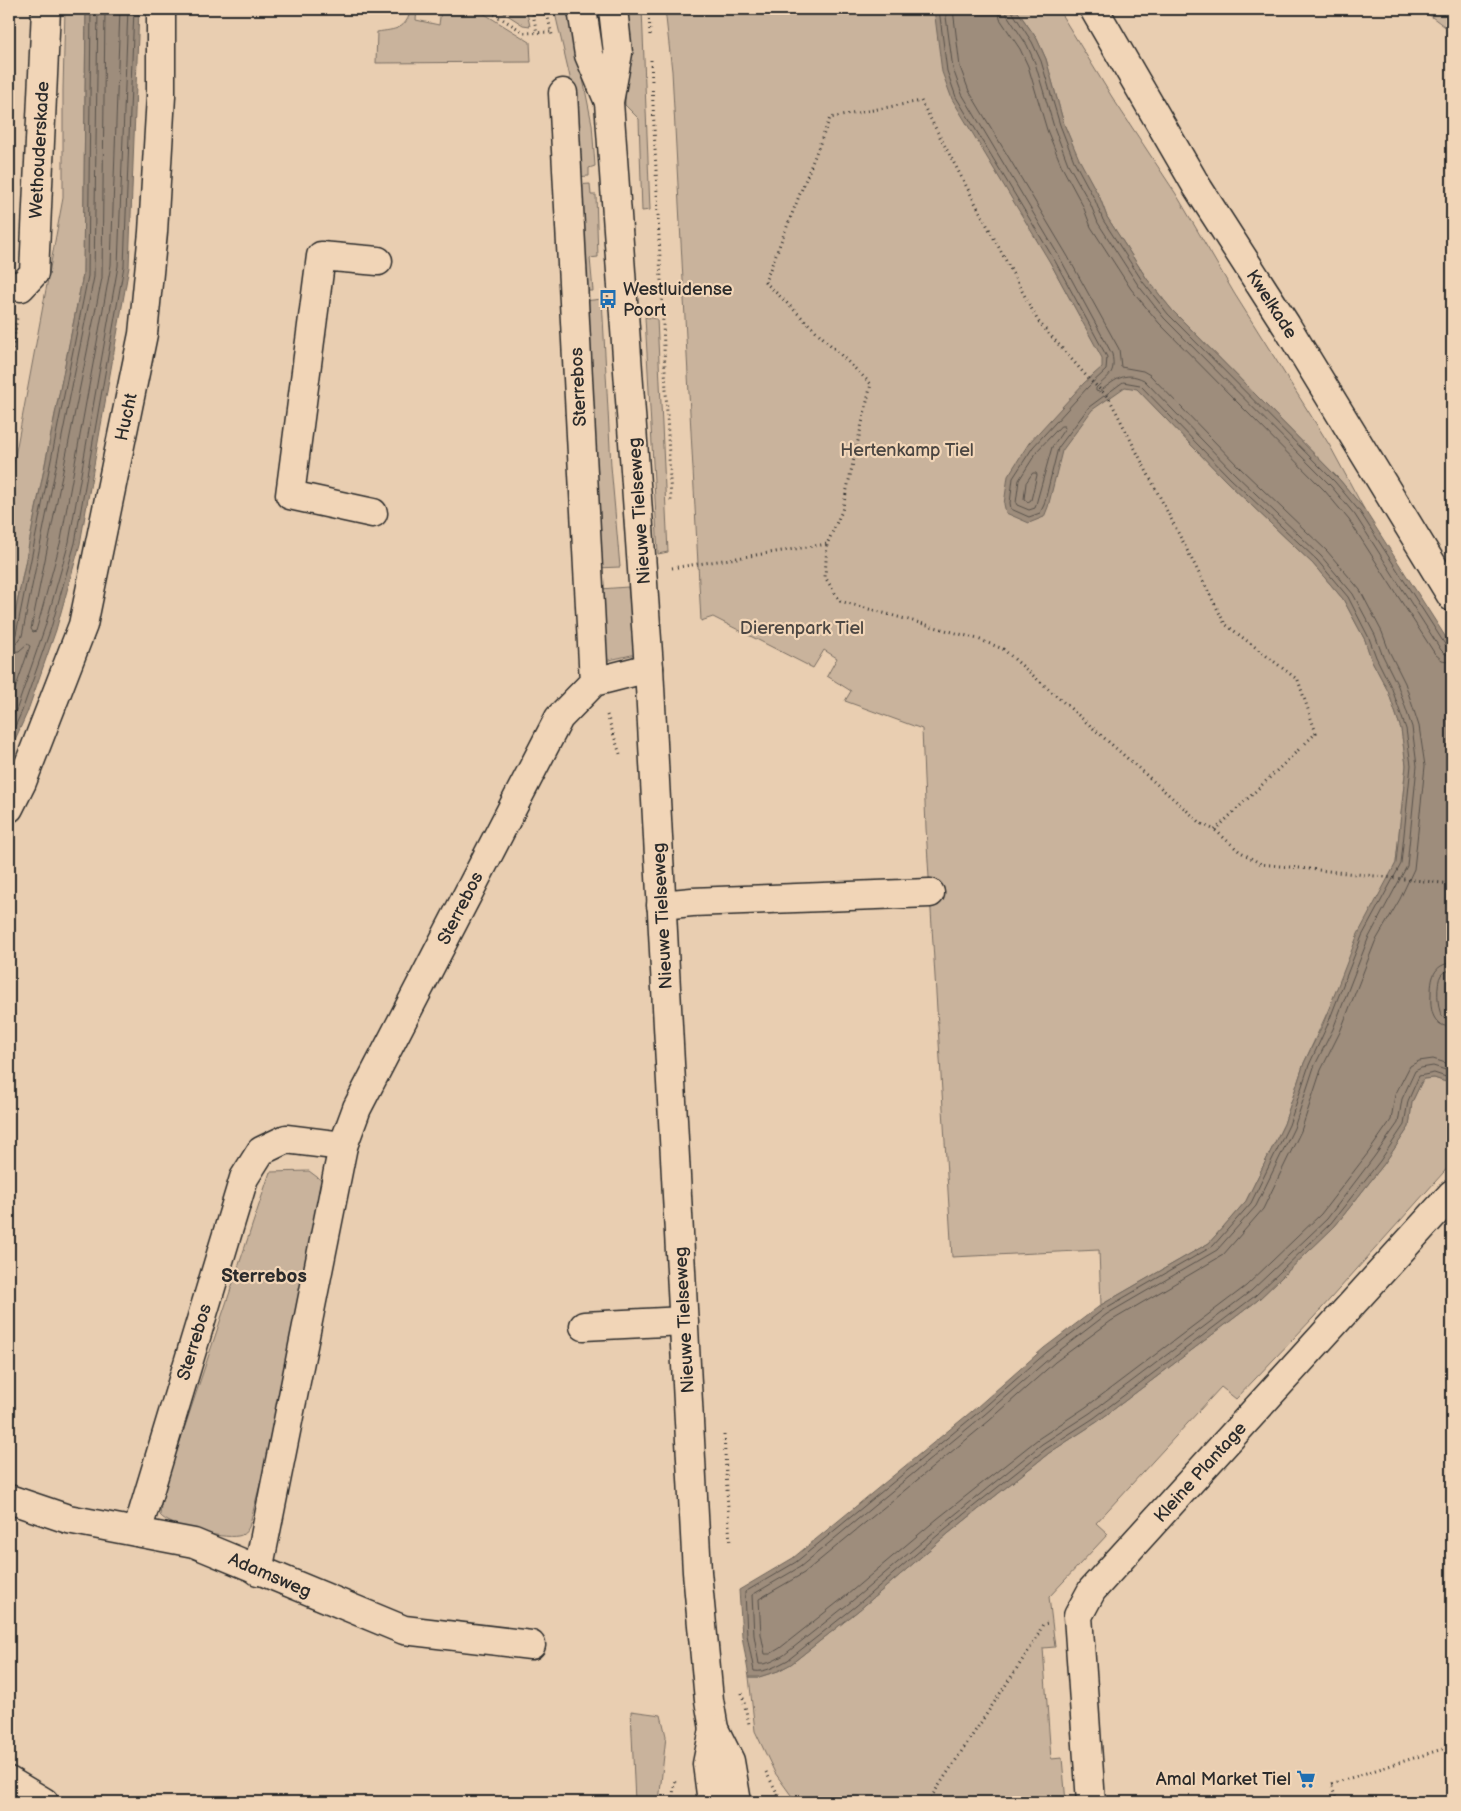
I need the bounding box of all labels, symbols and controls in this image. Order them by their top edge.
street label: Wethouderskade [25,80,54,219]
street label: Kwelkade [1242,266,1302,343]
place label: Westluidense Poort [623,279,733,321]
bus stop icon: Westluidense Poort [597,288,619,310]
street label: Sterrebos [566,347,591,427]
street label: Hucht [111,391,142,443]
street label: Nieuwe Tielseweg [624,437,655,585]
park label: Hertenkamp Tiel [840,440,974,461]
park label: Dierenpark Tiel [740,618,864,639]
street label: Nieuwe Tielseweg [648,842,677,990]
street label: Sterrebos [433,868,488,948]
street label: Nieuwe Tielseweg [670,1246,699,1394]
district label: Sterrebos [221,1265,307,1288]
street label: Sterrebos [173,1301,216,1383]
street label: Kleine Plantage [1150,1418,1251,1527]
street label: Adamsweg [225,1549,314,1602]
supermarket icon: Amal Market Tiel [1295,1768,1317,1790]
place label: Amal Market Tiel [1156,1769,1291,1790]

